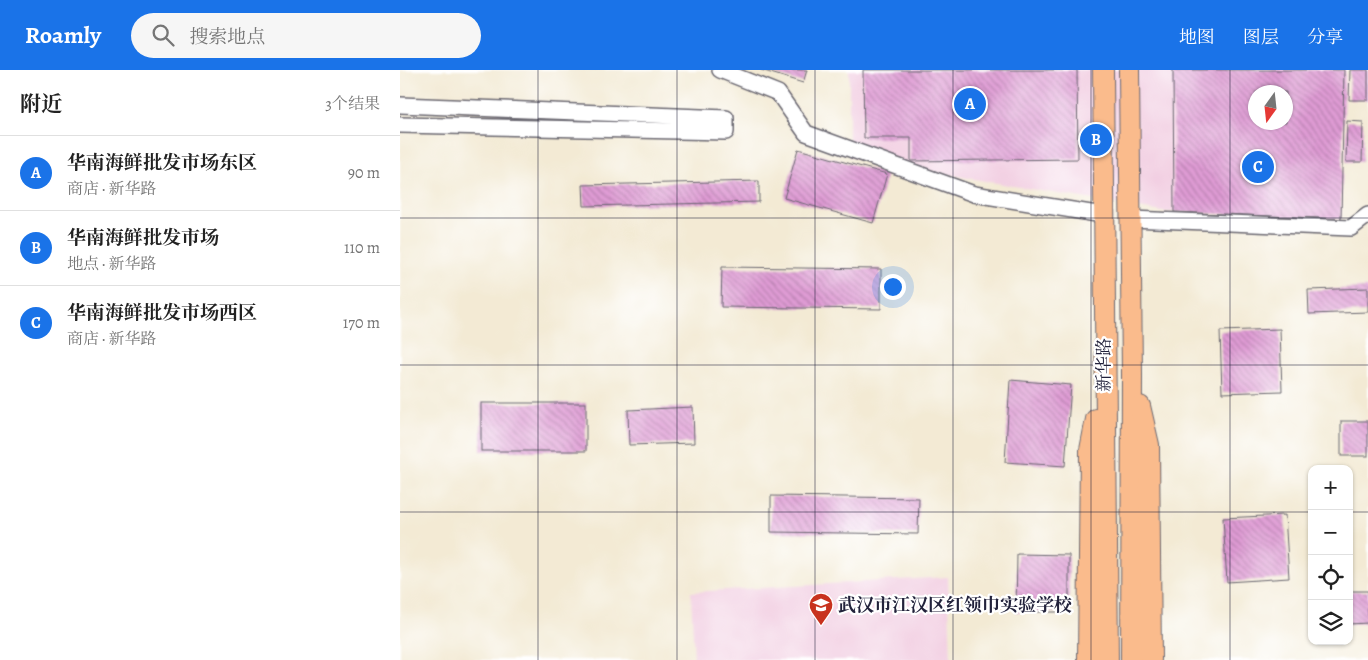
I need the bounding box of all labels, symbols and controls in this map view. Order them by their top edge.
search box [131,13,481,58]
text: Roamly [25,19,101,51]
icon: search [149,21,177,49]
text: 搜索地点 [189,24,265,50]
text: 地图 [1179,25,1215,49]
text: 图层 [1243,25,1279,49]
text: 分享 [1307,25,1343,49]
pin: A [954,85,986,123]
north arrow [1248,85,1293,130]
text: 附近 [20,90,62,118]
text: 3个结果 [325,93,380,115]
pin: B [1080,121,1112,159]
pin: C [1242,148,1274,186]
text: 华南海鲜批发市场东区 [67,150,257,176]
text: A [31,162,41,184]
text: 90 m [348,162,380,184]
text: 商店 · 新华路 [67,178,157,200]
text: 华南海鲜批发市场 [67,225,219,251]
text: B [31,237,41,259]
text: 110 m [344,237,380,259]
text: 地点 · 新华路 [67,253,157,275]
your location [880,274,906,300]
text: 华南海鲜批发市场西区 [67,300,257,326]
text: C [31,312,41,334]
text: 170 m [343,312,380,334]
text: 商店 · 新华路 [67,328,157,350]
street label: 新华路 [1092,338,1116,392]
map controls [1308,465,1353,645]
button: + [1308,465,1353,510]
button: − [1308,510,1353,555]
button: locate [1308,555,1353,600]
school or university icon: 武汉市江汉区红领巾实验学校 [808,592,834,626]
place label: 武汉市江汉区红领巾实验学校 [838,593,1072,617]
button: layers [1308,600,1353,645]

